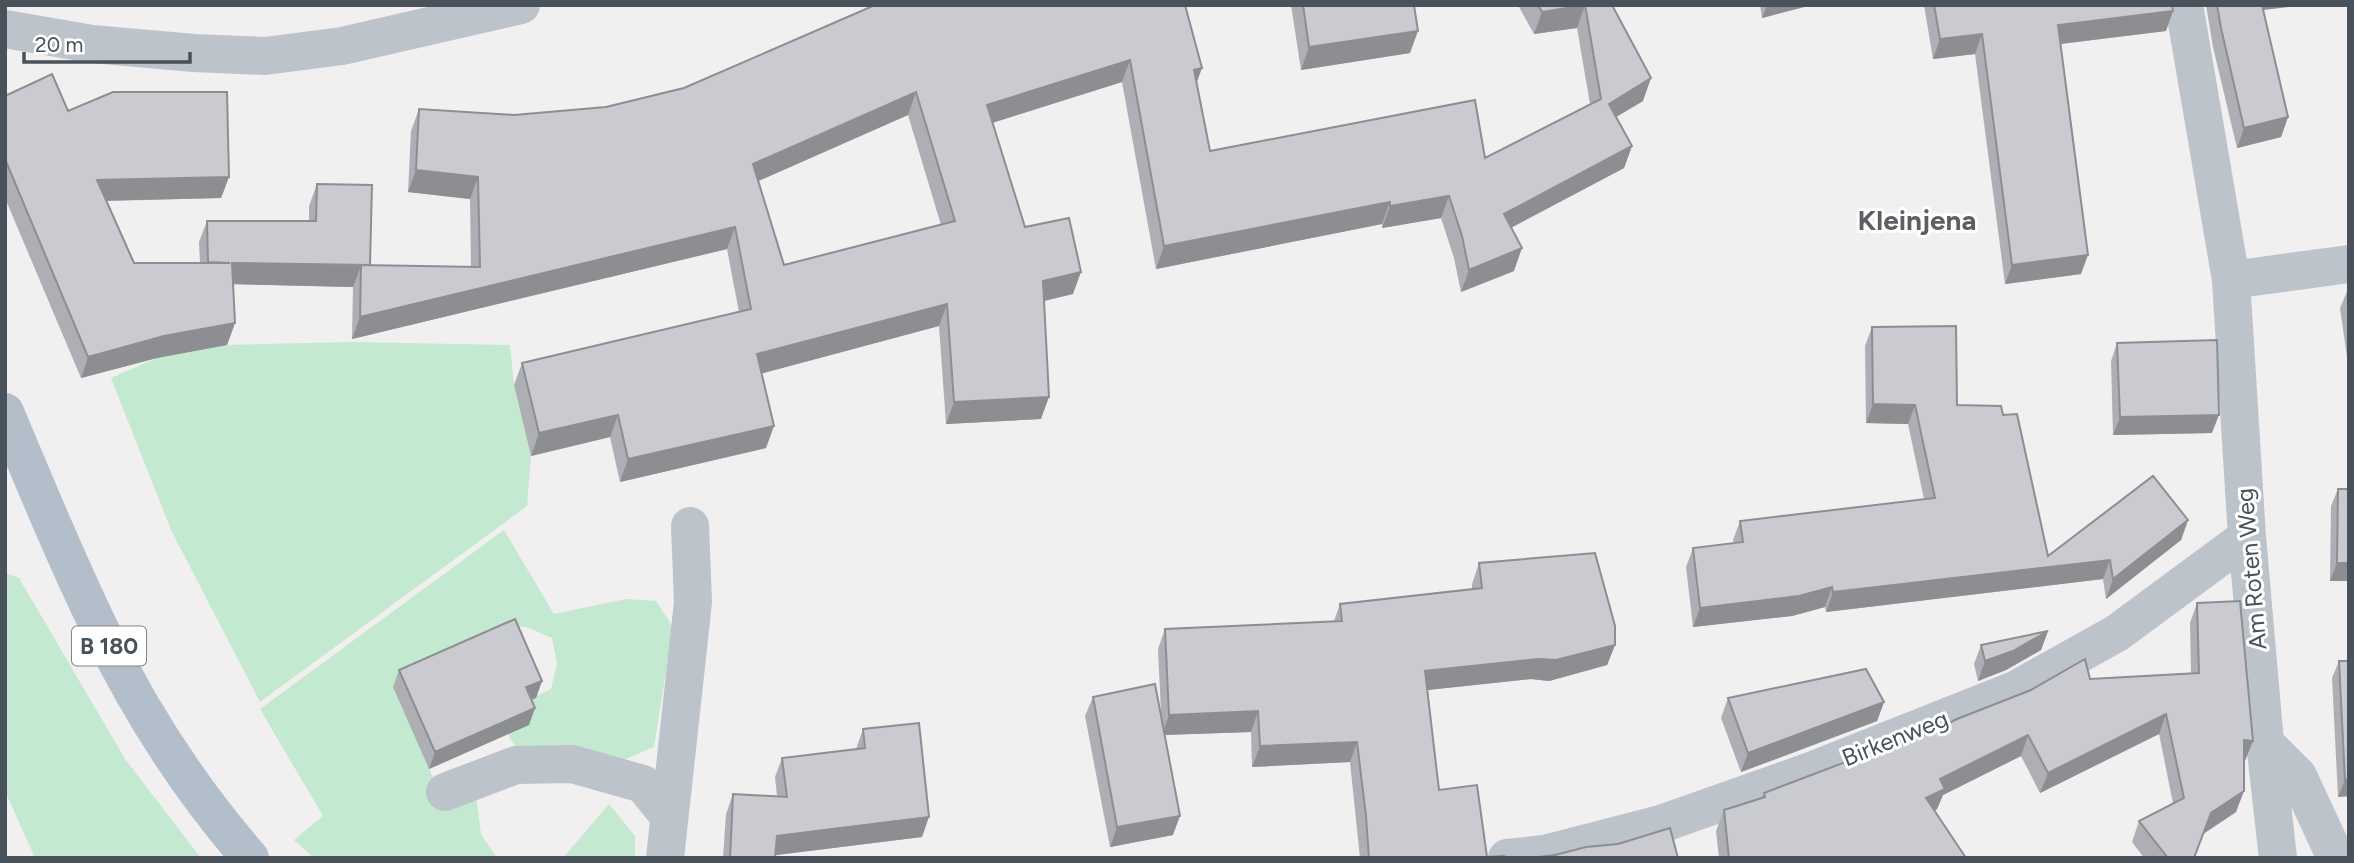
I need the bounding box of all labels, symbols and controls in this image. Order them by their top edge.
scale bar [24,21,191,65]
text: 20 m [35,32,83,57]
district label: Kleinjena [1858,203,1976,237]
street label: Am Roten Weg [2229,487,2273,651]
road number: B 180 [72,626,146,666]
street label: Birkenweg [1838,704,1952,772]

